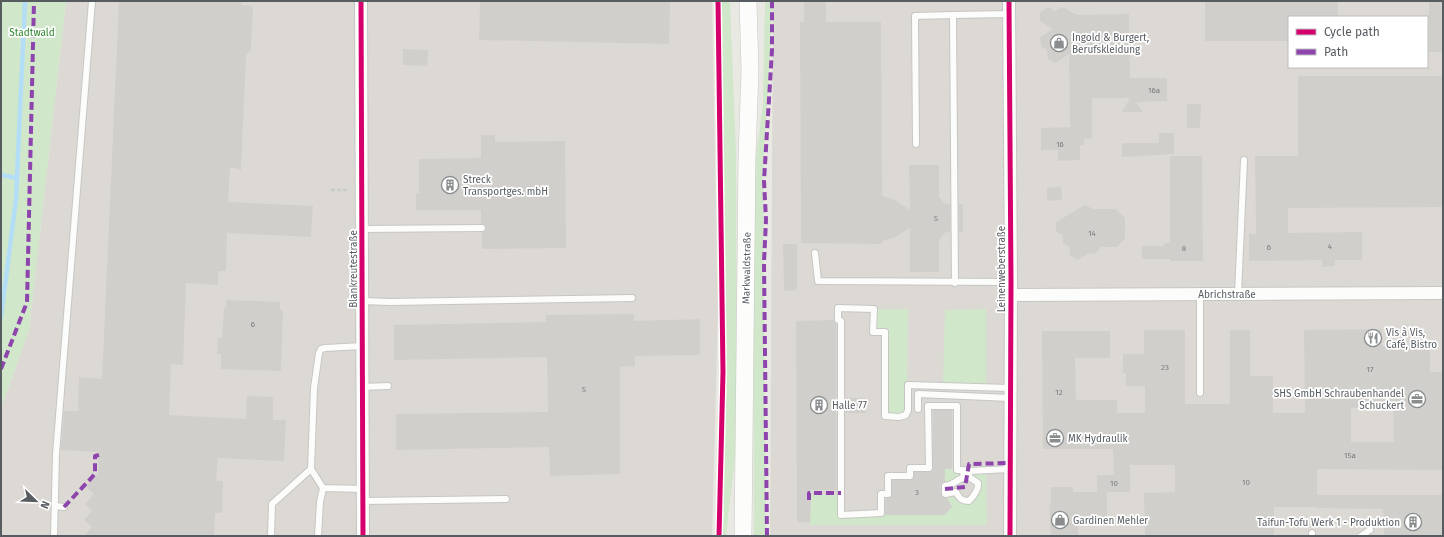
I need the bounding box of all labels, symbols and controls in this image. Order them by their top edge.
legend [1288,16,1428,68]
text: Cycle path [1324,25,1380,39]
park label: Stadtwald [9,27,55,39]
place label: Ingold & Burgert, Berufskleidung [1072,32,1149,56]
shop icon: Ingold & Burgert, Berufskleidung [1049,33,1069,53]
text: Path [1324,45,1348,59]
house number: 16a [1148,86,1160,95]
house number: 16 [1056,140,1064,149]
place label: Streck Transportges. mbH [463,174,548,198]
building icon: Streck Transportges. mbH [440,175,460,195]
house number: 5 [934,214,938,223]
street label: Leinenweberstraße [996,226,1008,312]
house number: 14 [1088,229,1097,238]
street label: Blankreutestraße [348,230,360,308]
street label: Markwaldstraße [740,232,754,304]
house number: 4 [1328,242,1333,251]
house number: 6 [1267,243,1271,252]
house number: 8 [1182,244,1187,253]
street label: Abrichstraße [1198,289,1256,301]
house number: 6 [251,320,255,329]
place label: Vis à Vis, Café, Bistro [1386,327,1437,351]
restaurant icon: Vis à Vis, Café, Bistro [1363,328,1383,348]
house number: 23 [1161,363,1169,372]
house number: 17 [1366,365,1374,374]
house number: 5 [582,385,586,394]
house number: 12 [1055,388,1063,397]
place label: SHS GmbH Schraubenhandel Schuckert [1274,388,1404,412]
office icon: SHS GmbH Schraubenhandel Schuckert [1407,389,1427,409]
building icon: Halle 77 [809,395,829,415]
place label: Halle 77 [832,400,867,412]
office icon: MK Hydraulik [1045,428,1065,448]
place label: MK Hydraulik [1068,433,1129,445]
house number: 15a [1344,451,1356,460]
house number: 10 [1242,478,1250,487]
house number: 10 [1110,479,1118,488]
north arrow [16,481,56,521]
house number: 3 [915,488,919,497]
text: N [37,499,52,511]
shop icon: Gardinen Mehler [1050,510,1070,530]
building icon: Taifun-Tofu Werk 1 - Produktion [1403,512,1423,532]
place label: Gardinen Mehler [1073,515,1148,527]
place label: Taifun-Tofu Werk 1 - Produktion [1257,517,1400,529]

